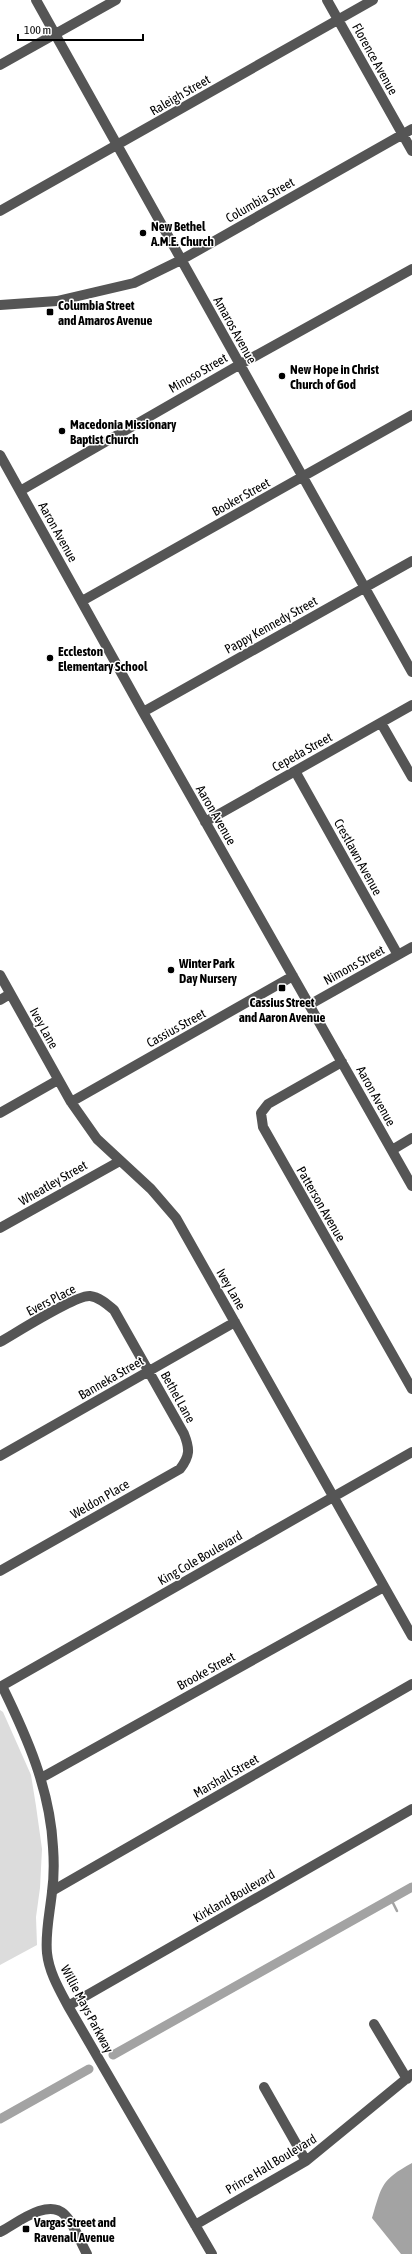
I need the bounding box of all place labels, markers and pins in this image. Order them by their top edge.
place label: New Bethel A.M.E. Church [150,219,214,249]
marker: New Bethel A.M.E. Church [138,228,148,238]
place label: Columbia Street and Amaros Avenue [58,298,152,328]
marker: Columbia Street and Amaros Avenue [45,307,55,317]
place label: New Hope in Christ Church of God [290,362,379,392]
marker: New Hope in Christ Church of God [277,371,287,381]
place label: Macedonia Missionary Baptist Church [70,417,177,447]
marker: Macedonia Missionary Baptist Church [57,426,67,436]
place label: Eccleston Elementary School [58,644,148,674]
marker: Eccleston Elementary School [45,653,55,663]
place label: Winter Park Day Nursery [178,956,238,986]
marker: Winter Park Day Nursery [166,965,176,975]
marker: Cassius Street and Aaron Avenue [277,983,287,993]
place label: Cassius Street and Aaron Avenue [239,995,325,1025]
place label: Vargas Street and Ravenall Avenue [33,2215,116,2245]
marker: Vargas Street and Ravenall Avenue [21,2224,31,2234]

